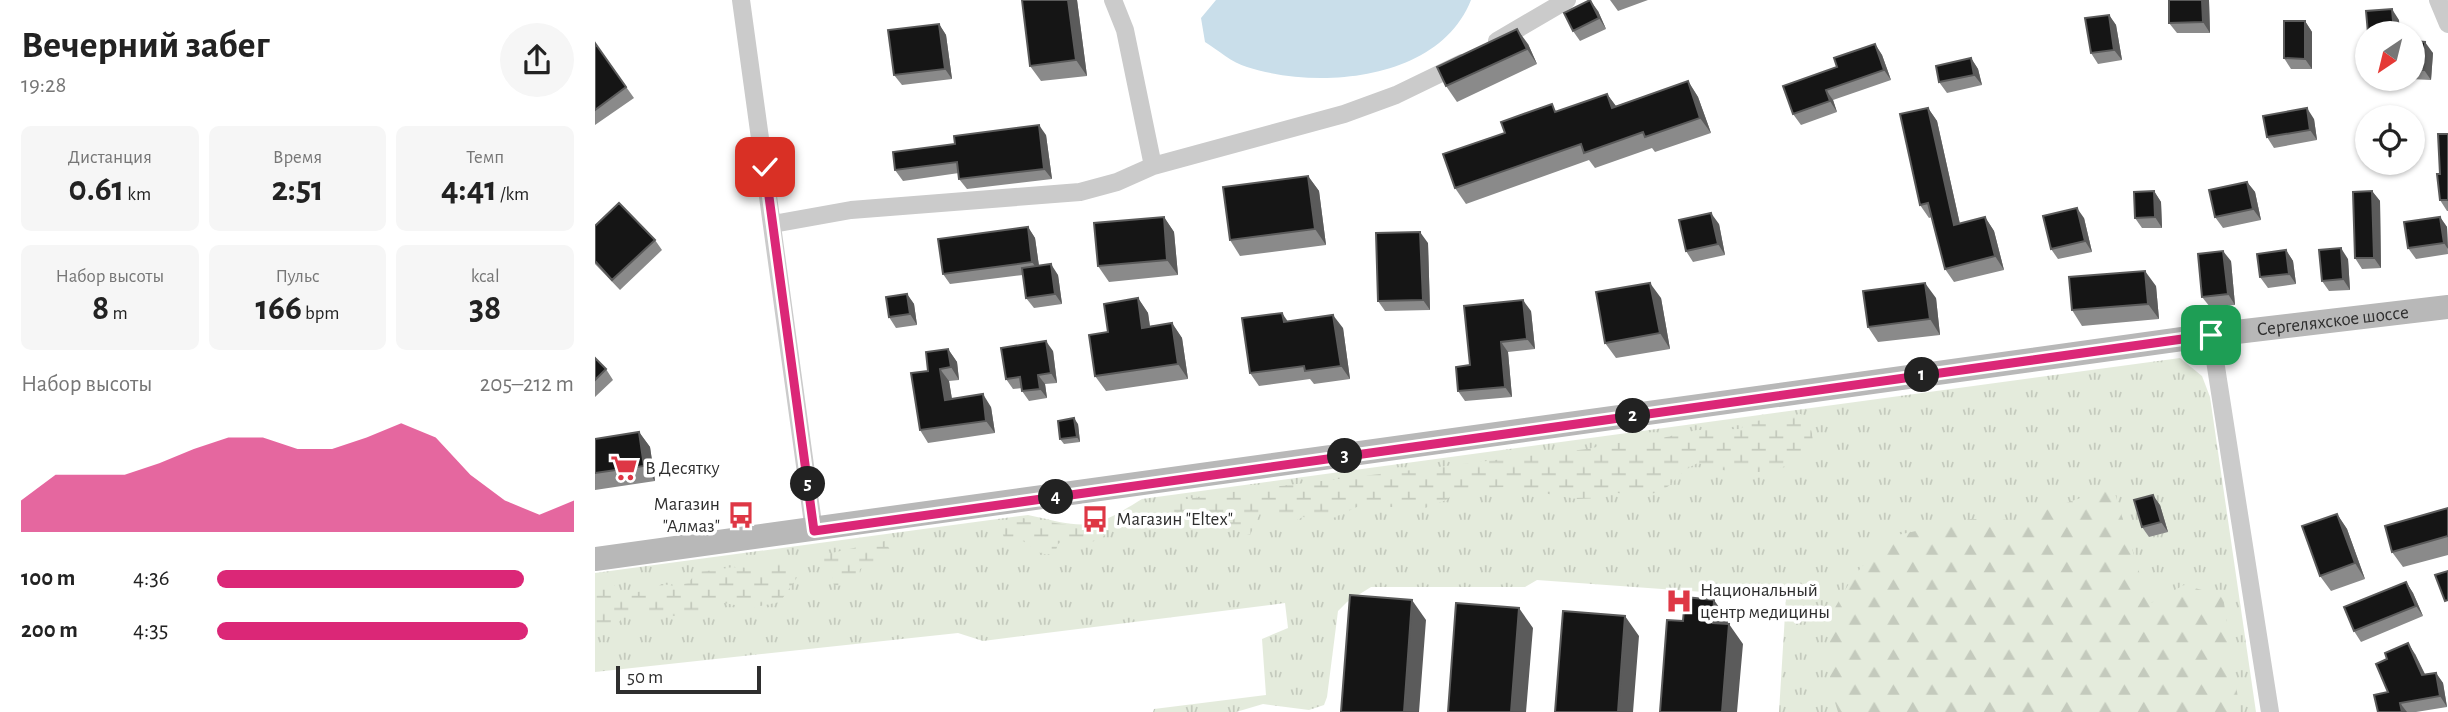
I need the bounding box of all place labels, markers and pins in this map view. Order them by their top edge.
pin [735,137,795,197]
pin [2181,305,2241,365]
pin: 1 [1905,358,1939,392]
pin: 2 [1615,398,1651,434]
pin: 3 [1327,438,1363,474]
supermarket icon: В Десятку [609,453,639,483]
place label: В Десятку [645,459,720,478]
pin: 5 [791,466,825,502]
pin: 4 [1039,480,1073,514]
place label: Магазин "Алмаз" [653,495,720,536]
bus stop icon: Магазин "Алмаз" [726,500,756,530]
bus stop icon: Магазин "Eltex" [1080,504,1110,534]
place label: Магазин "Eltex" [1116,510,1233,529]
place label: Национальный центр медицины [1700,581,1830,622]
hospital icon: Национальный центр медицины [1664,586,1694,616]

